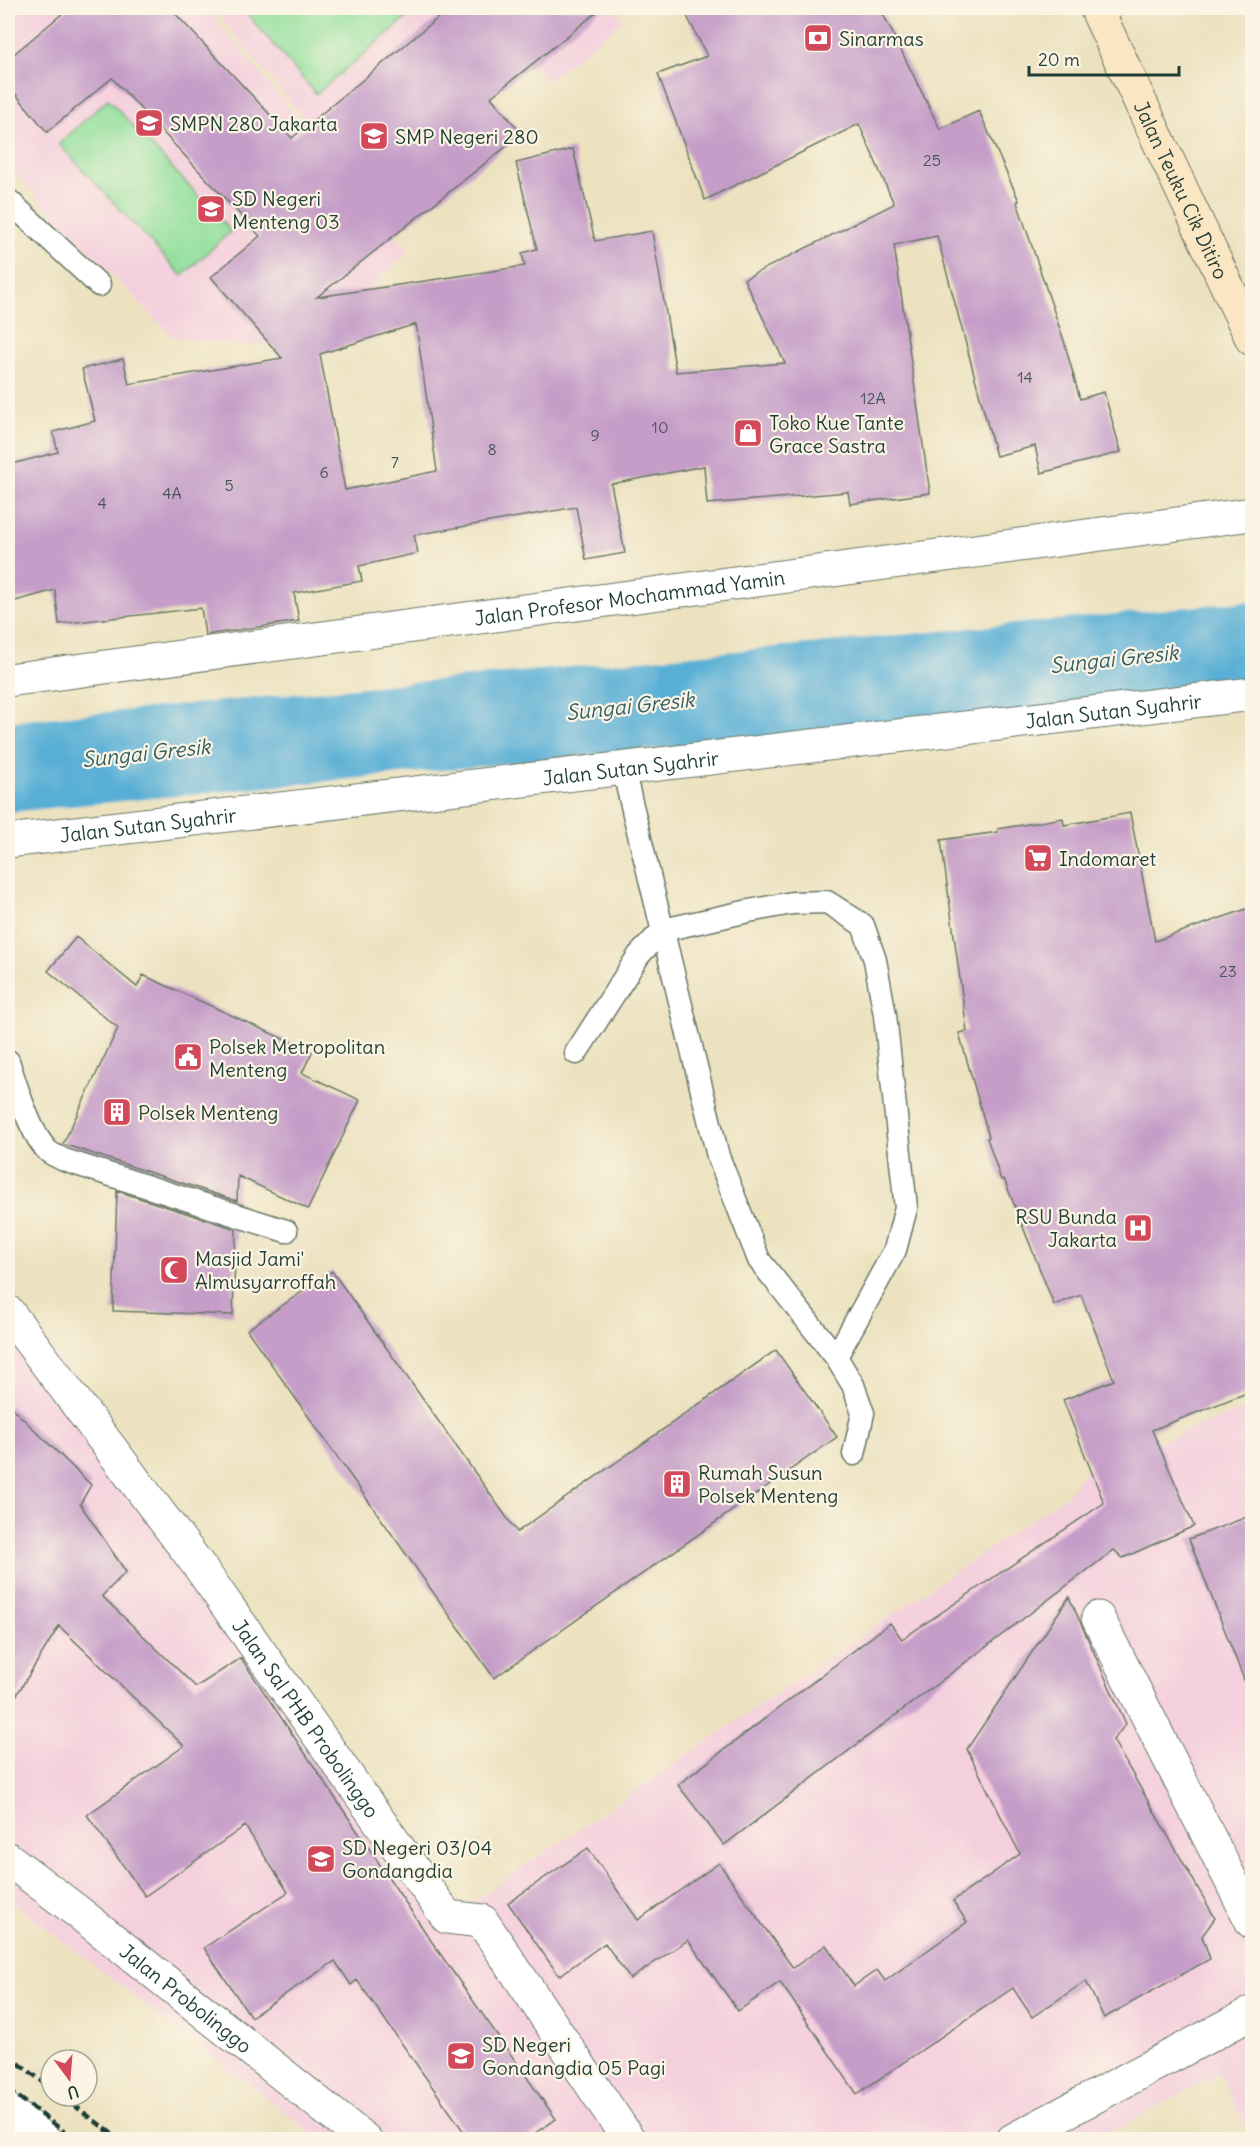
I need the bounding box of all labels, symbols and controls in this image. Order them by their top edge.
bank icon: Sinarmas [802,22,834,54]
place label: Sinarmas [839,26,924,51]
scale bar [1029,39,1179,77]
text: 20 m [1038,48,1080,71]
street label: Jalan Teuku Cik Ditiro [1129,97,1234,283]
school or university icon: SMPN 280 Jakarta [133,107,165,139]
place label: SMPN 280 Jakarta [170,111,338,136]
school or university icon: SMP Negeri 280 [358,120,390,152]
place label: SMP Negeri 280 [395,124,539,149]
house number: 25 [923,150,941,170]
place label: SD Negeri Menteng 03 [232,186,340,234]
school or university icon: SD Negeri Menteng 03 [195,193,227,225]
house number: 14 [1017,367,1033,387]
house number: 12A [860,388,886,408]
place label: Toko Kue Tante Grace Sastra [769,410,904,458]
house number: 10 [652,417,668,437]
shop icon: Toko Kue Tante Grace Sastra [732,417,764,449]
house number: 9 [590,425,600,445]
house number: 8 [487,439,497,459]
house number: 7 [391,452,399,472]
house number: 6 [319,462,329,482]
house number: 5 [224,475,234,495]
house number: 4A [162,483,182,503]
house number: 4 [97,493,107,513]
street label: Jalan Profesor Mochammad Yamin [473,564,786,630]
water label: Sungai Gresik [1048,639,1181,679]
water label: Sungai Gresik [564,686,697,726]
street label: Jalan Sutan Syahrir [1024,688,1203,733]
water label: Sungai Gresik [80,733,213,773]
street label: Jalan Sutan Syahrir [541,745,720,790]
street label: Jalan Sutan Syahrir [58,802,238,847]
supermarket icon: Indomaret [1022,842,1054,874]
place label: Indomaret [1059,846,1156,871]
house number: 23 [1219,961,1237,981]
place label: Polsek Metropolitan Menteng [209,1034,385,1082]
public building icon: Polsek Metropolitan Menteng [172,1041,204,1073]
building icon: Polsek Menteng [101,1096,133,1128]
place label: Polsek Menteng [138,1100,278,1125]
place label: RSU Bunda Jakarta [1015,1204,1117,1252]
hospital icon: RSU Bunda Jakarta [1122,1212,1154,1244]
place label: Masjid Jami' Almusyarroffah [195,1246,336,1294]
mosque icon: Masjid Jami' Almusyarroffah [158,1254,190,1286]
place label: Rumah Susun Polsek Menteng [698,1460,838,1508]
building icon: Rumah Susun Polsek Menteng [661,1468,693,1500]
street label: Jalan Sal PHB Probolinggo [228,1614,385,1822]
place label: SD Negeri 03/04 Gondangdia [342,1835,492,1883]
school or university icon: SD Negeri 03/04 Gondangdia [305,1843,337,1875]
street label: Jalan Probolinggo [115,1938,257,2058]
place label: SD Negeri Gondangdia 05 Pagi [482,2032,666,2080]
school or university icon: SD Negeri Gondangdia 05 Pagi [445,2040,477,2072]
north arrow [39,2048,99,2108]
text: U [65,2081,81,2104]

